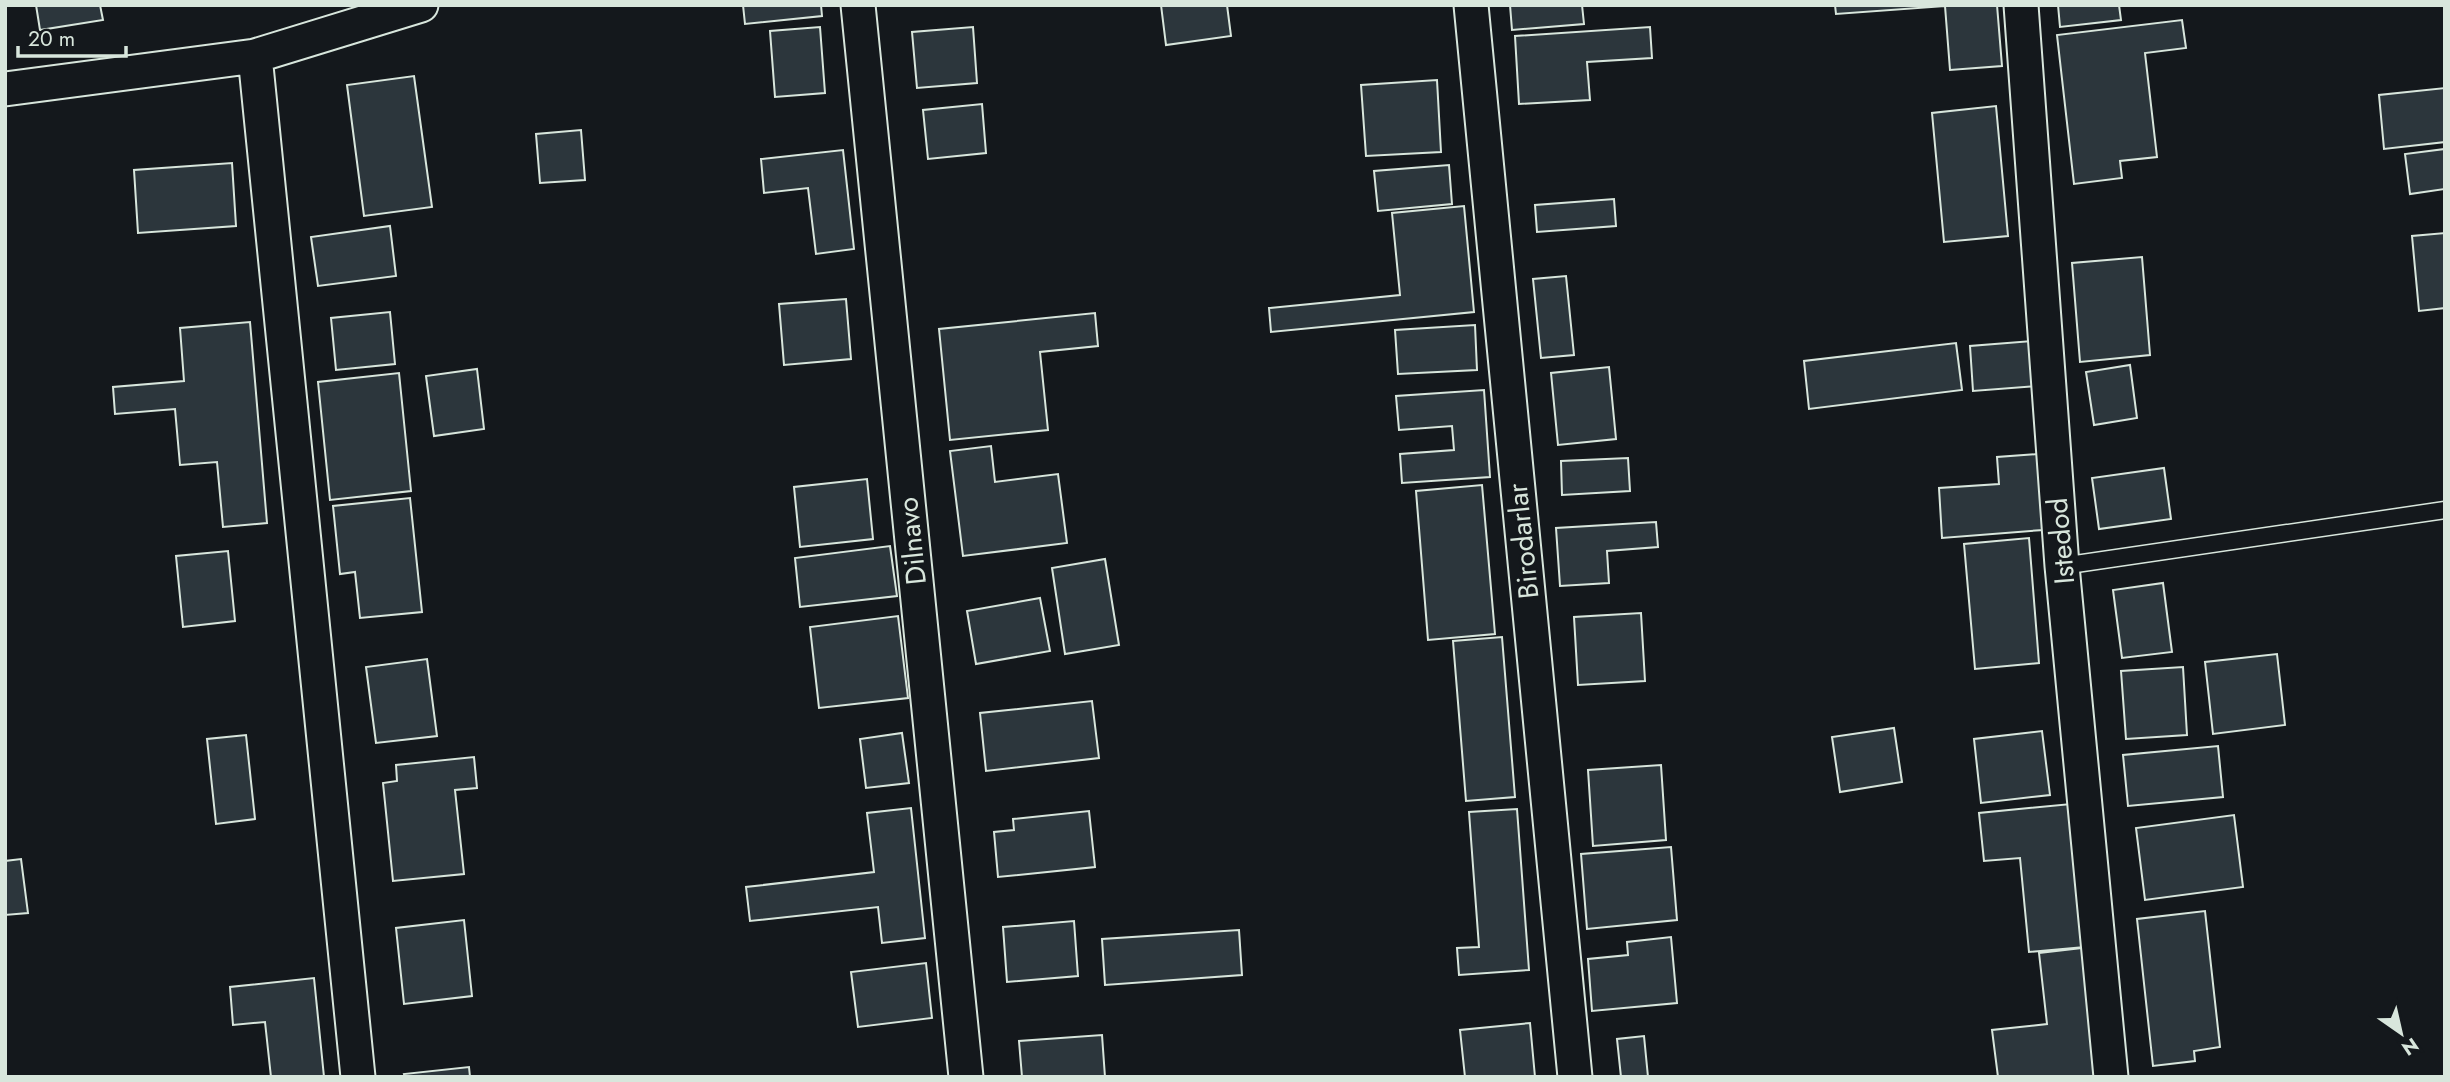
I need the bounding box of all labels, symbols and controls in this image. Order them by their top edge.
scale bar [18,14,126,58]
text: 20 m [28,24,75,54]
street label: Birodarlar [1497,481,1549,601]
street label: Dilnavo [887,495,937,587]
street label: Istedod [2037,496,2085,586]
north arrow [2366,998,2436,1068]
text: N [2396,1031,2424,1062]

